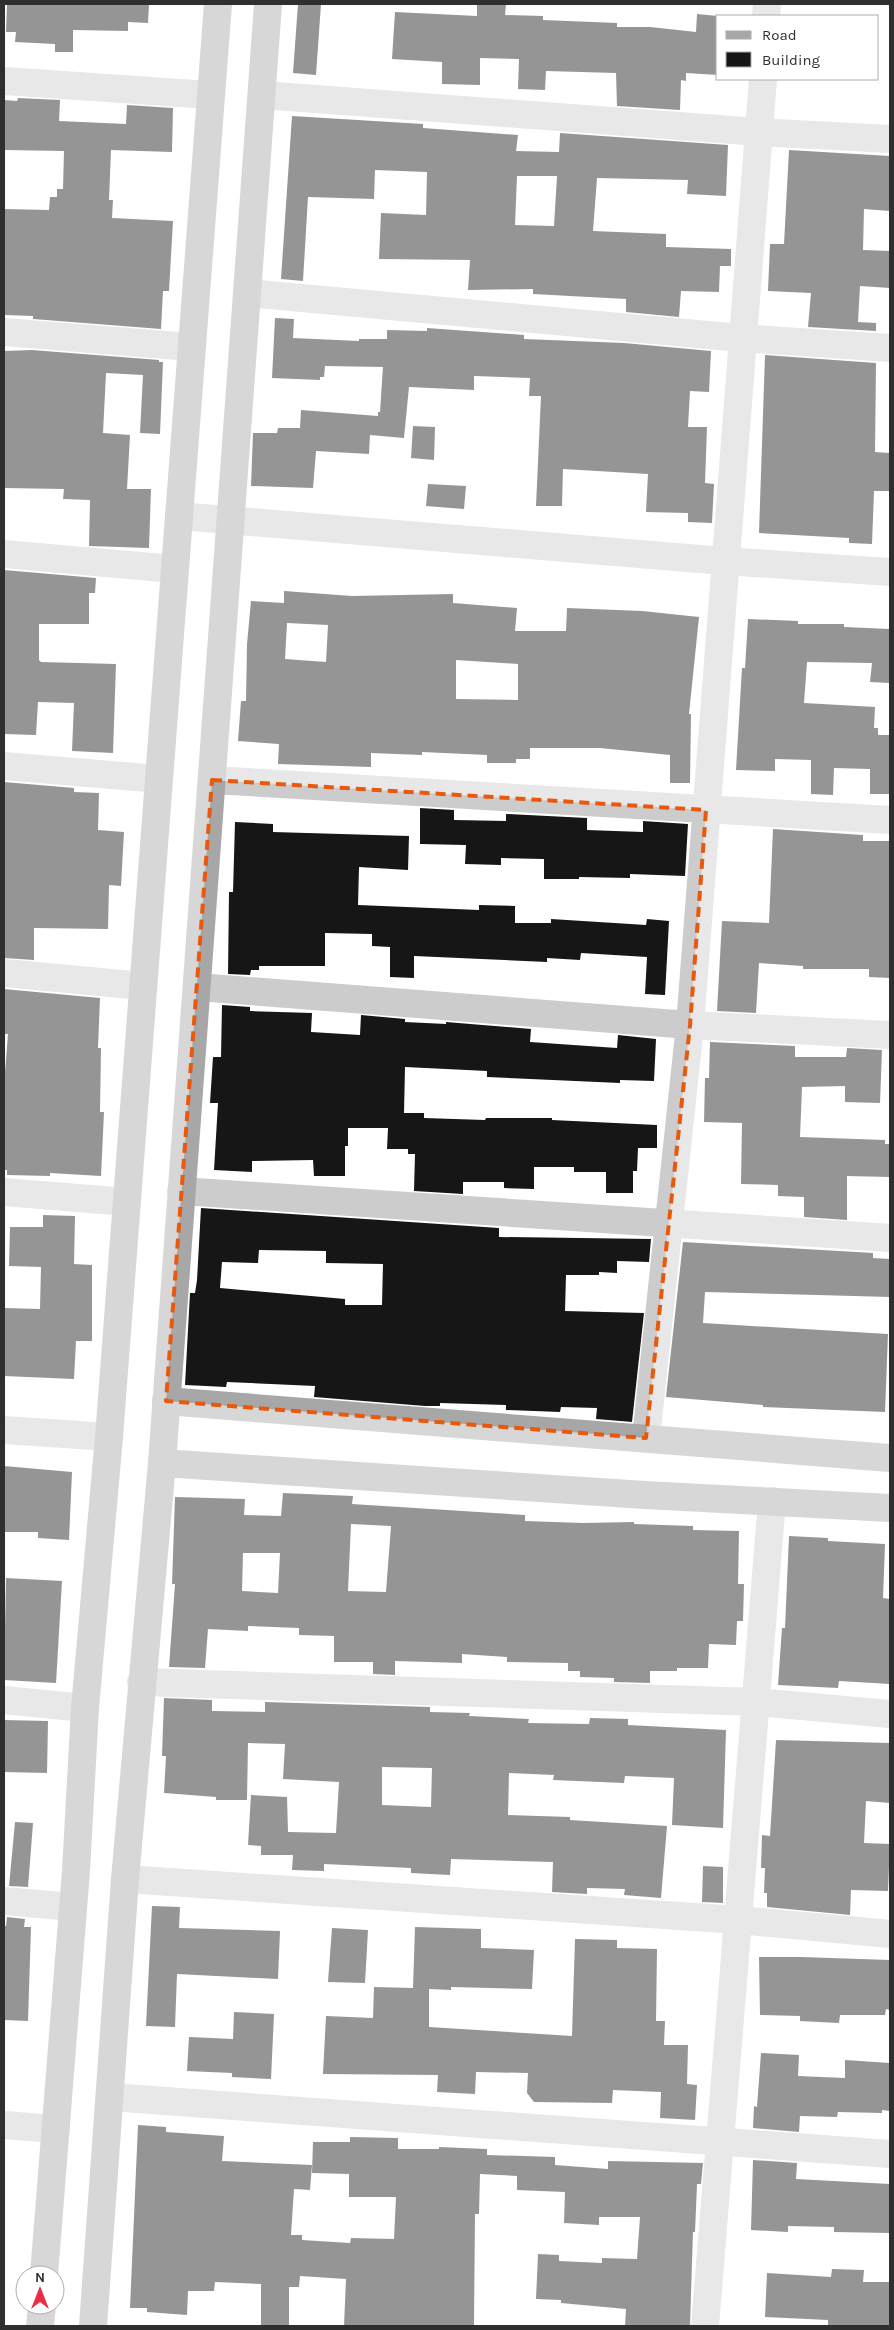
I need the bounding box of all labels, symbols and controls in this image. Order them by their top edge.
legend [716,15,879,80]
text: Road [762,26,797,44]
text: Building [762,51,820,69]
north arrow [15,2265,65,2315]
text: N [35,2269,45,2286]

